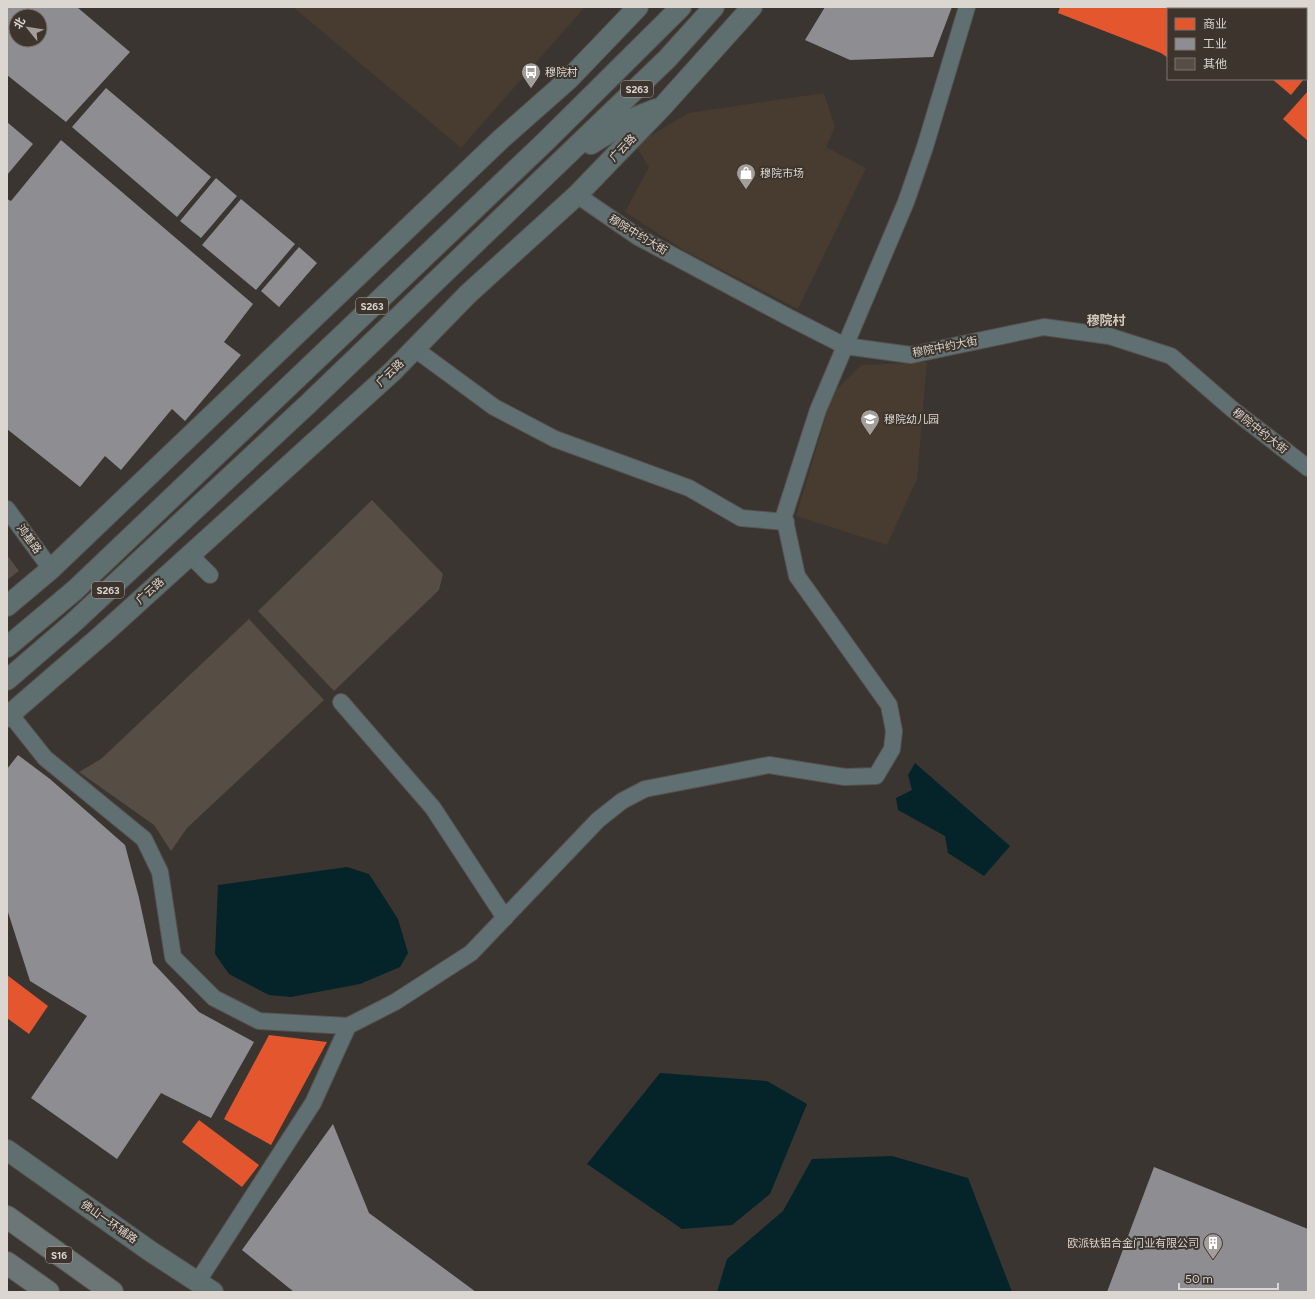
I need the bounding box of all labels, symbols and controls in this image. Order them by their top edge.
north arrow [8,8,48,48]
legend [1167,8,1307,80]
text: 北 [11,15,28,31]
text: 商业 [1203,17,1227,31]
text: 工业 [1203,37,1227,51]
text: 其他 [1203,57,1227,71]
bus stop icon: 穆院村 [520,61,542,89]
place label: 穆院村 [545,66,578,79]
road number: S263 [621,81,653,97]
street label: 广云路 [607,132,639,164]
shop icon: 穆院市场 [735,162,757,190]
place label: 穆院市场 [760,167,804,180]
street label: 穆院中约大街 [606,212,670,258]
road number: S263 [356,298,388,314]
district label: 穆院村 [1086,313,1126,328]
street label: 穆院中约大街 [911,334,979,360]
street label: 广云路 [374,357,406,389]
street label: 穆院中约大街 [1230,406,1290,456]
school or university icon: 穆院幼儿园 [859,408,881,436]
place label: 穆院幼儿园 [884,413,939,426]
street label: 鸿基路 [14,522,44,556]
street label: 广云路 [133,575,167,607]
road number: S263 [92,582,124,598]
street label: 佛山一环辅路 [78,1198,140,1246]
building icon: 欧派钛铝合金门业有限公司 [1202,1232,1224,1260]
place label: 欧派钛铝合金门业有限公司 [1067,1237,1199,1250]
road number: S16 [46,1247,72,1263]
scale bar [1179,1265,1278,1291]
text: 50 m [1185,1272,1213,1286]

